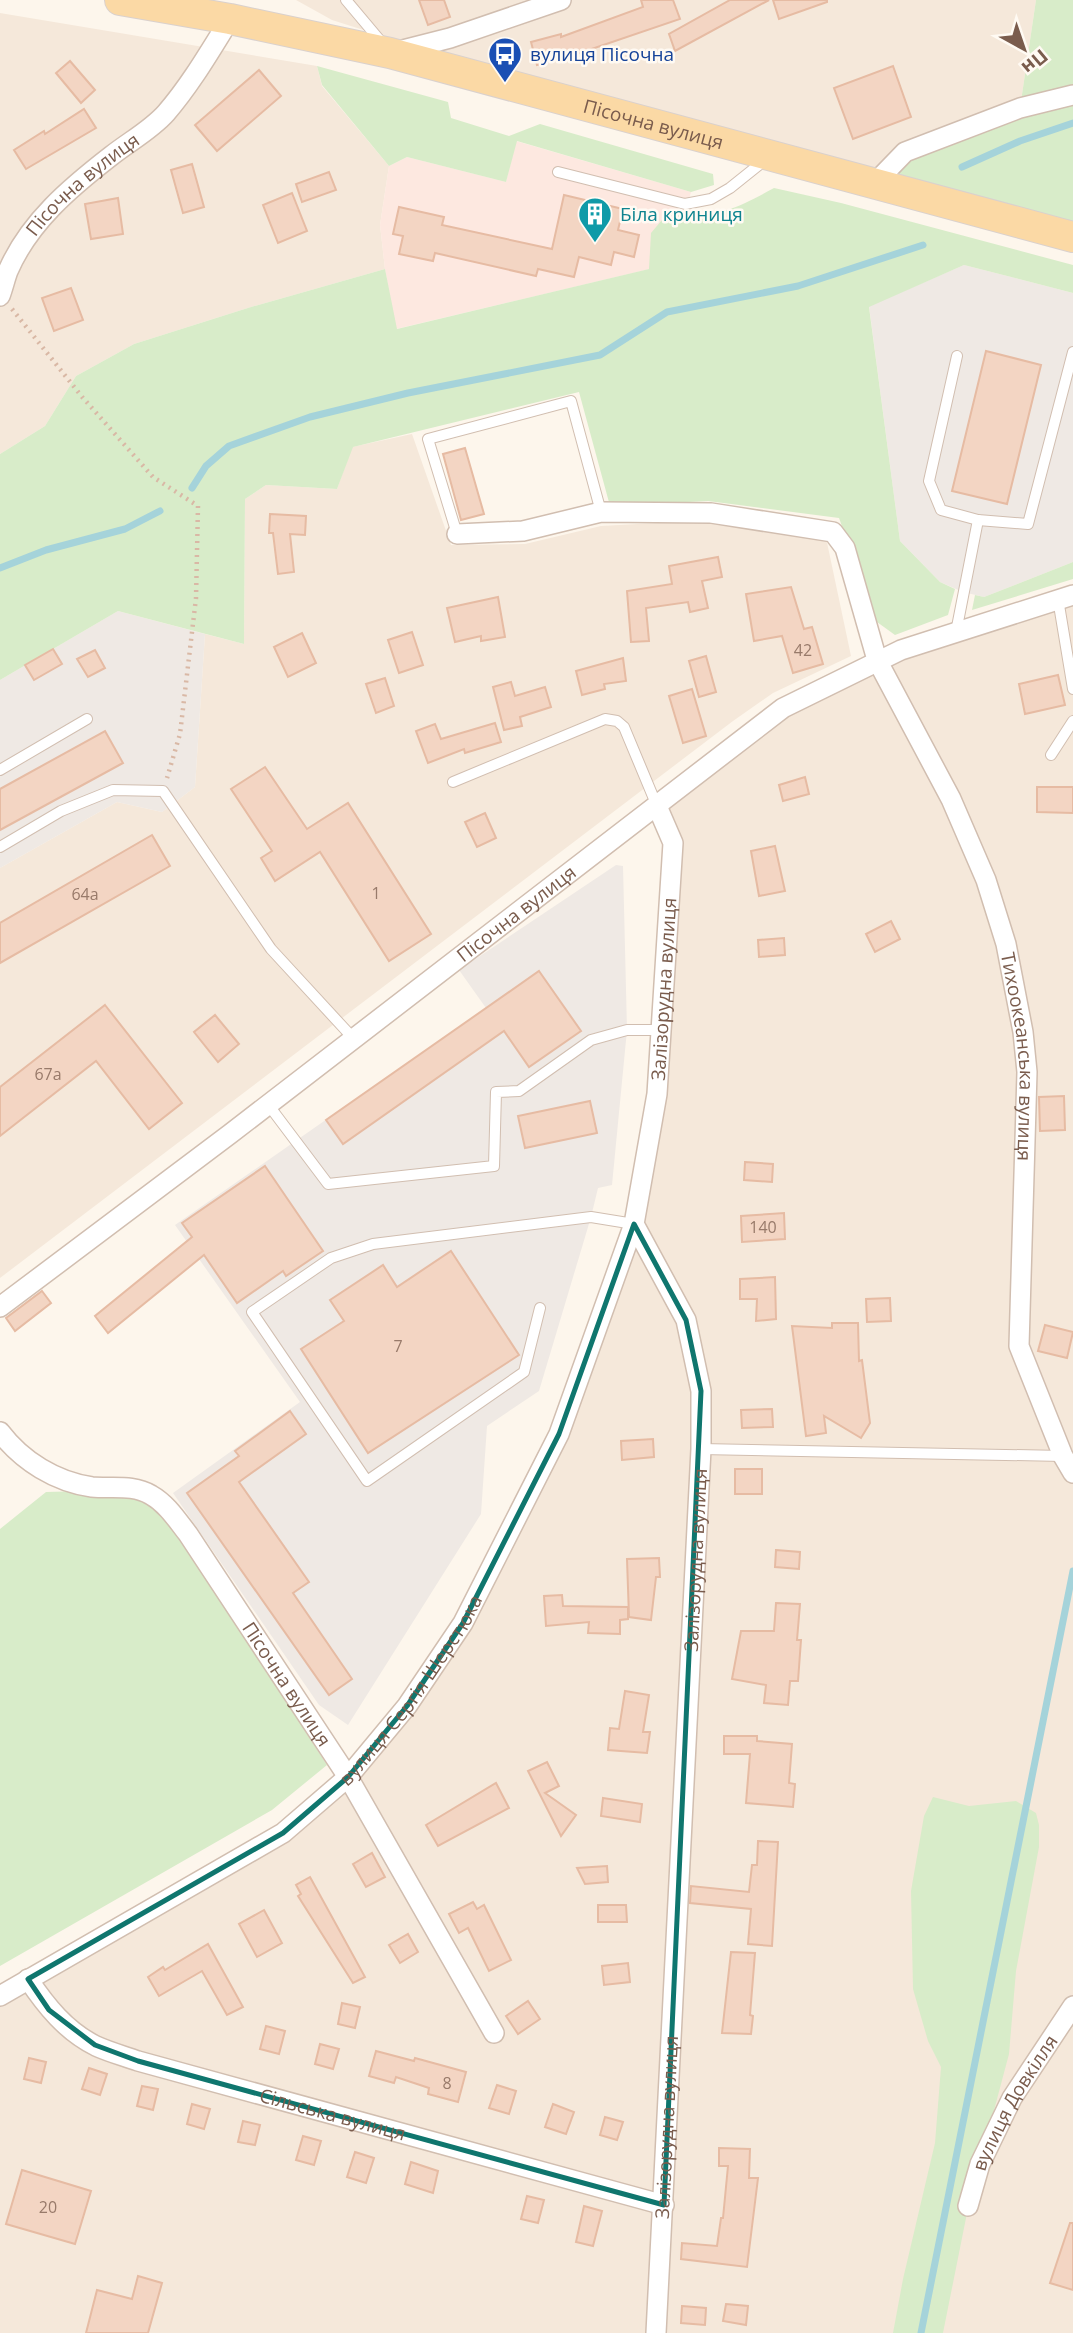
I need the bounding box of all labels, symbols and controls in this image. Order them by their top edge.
north arrow [989,14,1059,84]
bus stop icon: вулиця Пісочна [486,35,524,84]
place label: вулиця Пісочна [530,41,674,67]
text: Пн [1016,43,1054,81]
street label: Пісочна вулиця [580,93,726,155]
street label: Пісочна вулиця [20,127,144,241]
building icon: Біла криниця [576,195,614,244]
place label: Біла криниця [620,201,743,227]
house number: 42 [794,639,812,661]
street label: Пісочна вулиця [451,859,581,968]
house number: 1 [371,882,381,904]
house number: 64а [71,883,99,905]
street label: Залізорудна вулиця [645,897,682,1081]
street label: Тихоокеанська вулиця [995,950,1040,1161]
house number: 67а [34,1063,62,1085]
house number: 140 [749,1216,777,1238]
house number: 7 [393,1335,403,1357]
street label: Залізорудна вулиця [678,1468,713,1652]
street label: вулиця Сергія Шерстюка [334,1590,488,1792]
street label: Пісочна вулиця [236,1617,337,1751]
street label: вулиця Довкілля [966,2030,1063,2174]
street label: Залізорудна вулиця [649,2035,684,2220]
house number: 8 [442,2072,452,2094]
street label: Сільська вулиця [257,2082,409,2147]
house number: 20 [39,2196,57,2218]

